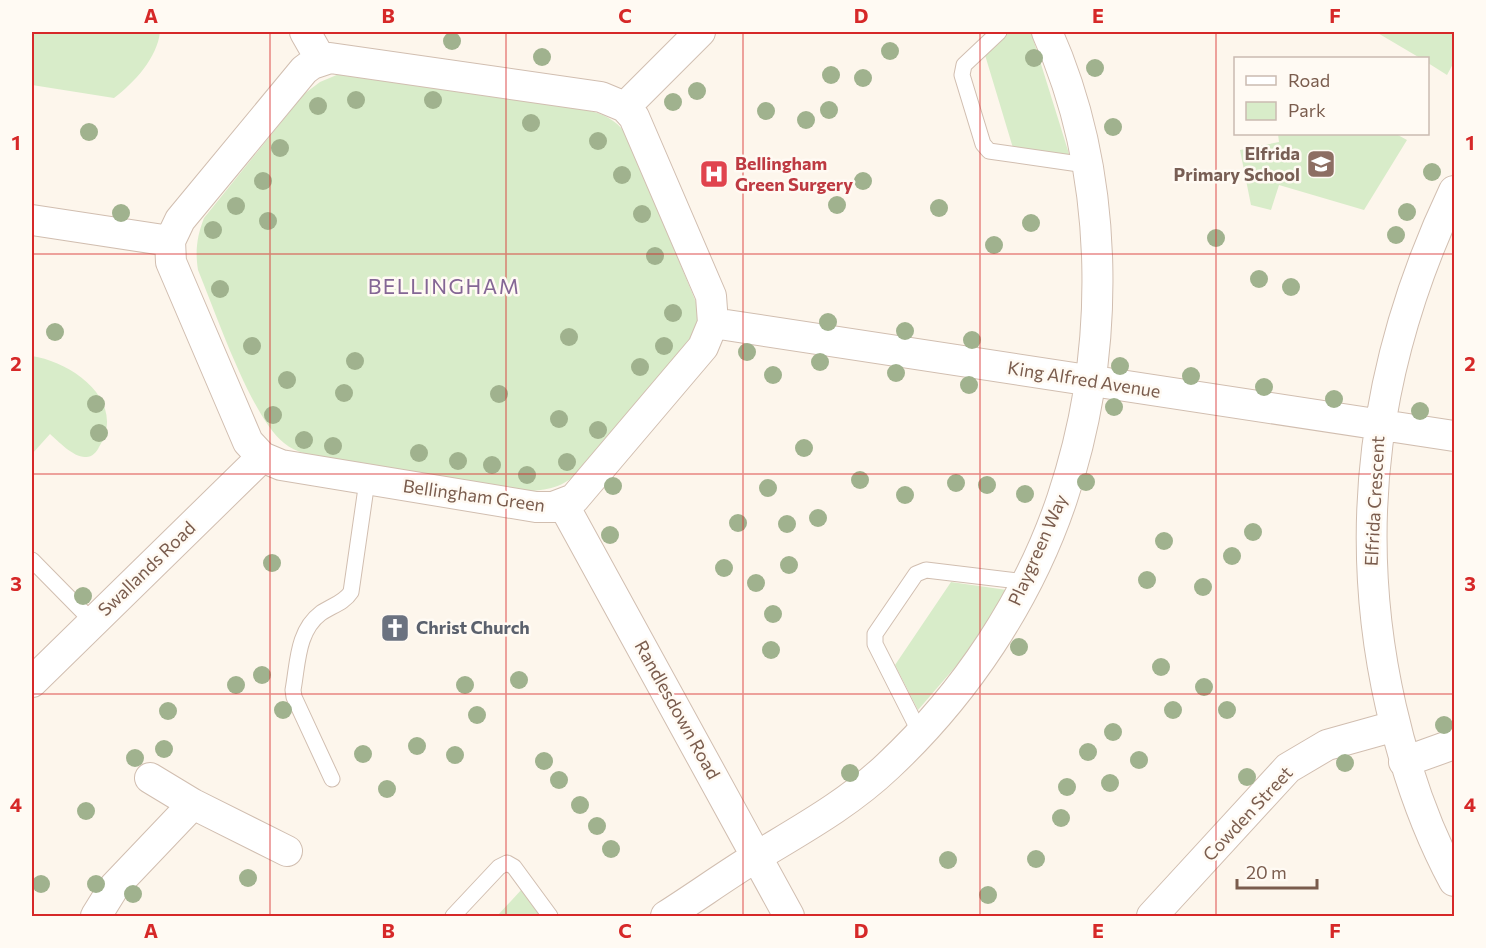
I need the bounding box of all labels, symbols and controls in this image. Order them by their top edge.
text: A [144,3,158,27]
text: B [381,3,395,27]
text: C [618,3,632,27]
text: D [854,3,868,27]
text: E [1092,3,1104,27]
text: F [1329,3,1341,27]
legend [1234,57,1429,135]
text: Road [1288,69,1330,91]
text: Park [1288,99,1326,121]
text: 1 [11,130,21,154]
text: 1 [1465,130,1475,154]
place label: Elfrida Primary School [1174,142,1300,185]
school or university icon: Elfrida Primary School [1305,148,1337,180]
place label: Bellingham Green Surgery [735,152,853,195]
hospital icon: Bellingham Green Surgery [698,158,730,190]
district label: BELLINGHAM [368,273,520,298]
text: 2 [10,351,22,375]
text: 2 [1464,351,1476,375]
street label: King Alfred Avenue [1006,356,1162,402]
street label: Elfrida Crescent [1360,435,1388,567]
street label: Bellingham Green [402,474,547,516]
street label: Playgreen Way [1003,491,1071,609]
street label: Swallands Road [93,516,200,620]
text: 3 [10,571,22,595]
text: 3 [1464,571,1476,595]
church icon: Christ Church [379,612,411,644]
place label: Christ Church [416,616,530,638]
street label: Randlesdown Road [631,636,725,783]
street label: Cowden Street [1198,761,1297,865]
text: 4 [10,792,22,816]
text: 4 [1464,792,1476,816]
scale bar [1237,852,1316,890]
text: 20 m [1246,861,1287,883]
text: A [144,918,158,942]
text: B [381,918,395,942]
text: C [618,918,632,942]
text: D [854,918,868,942]
text: E [1092,918,1104,942]
text: F [1329,918,1341,942]

